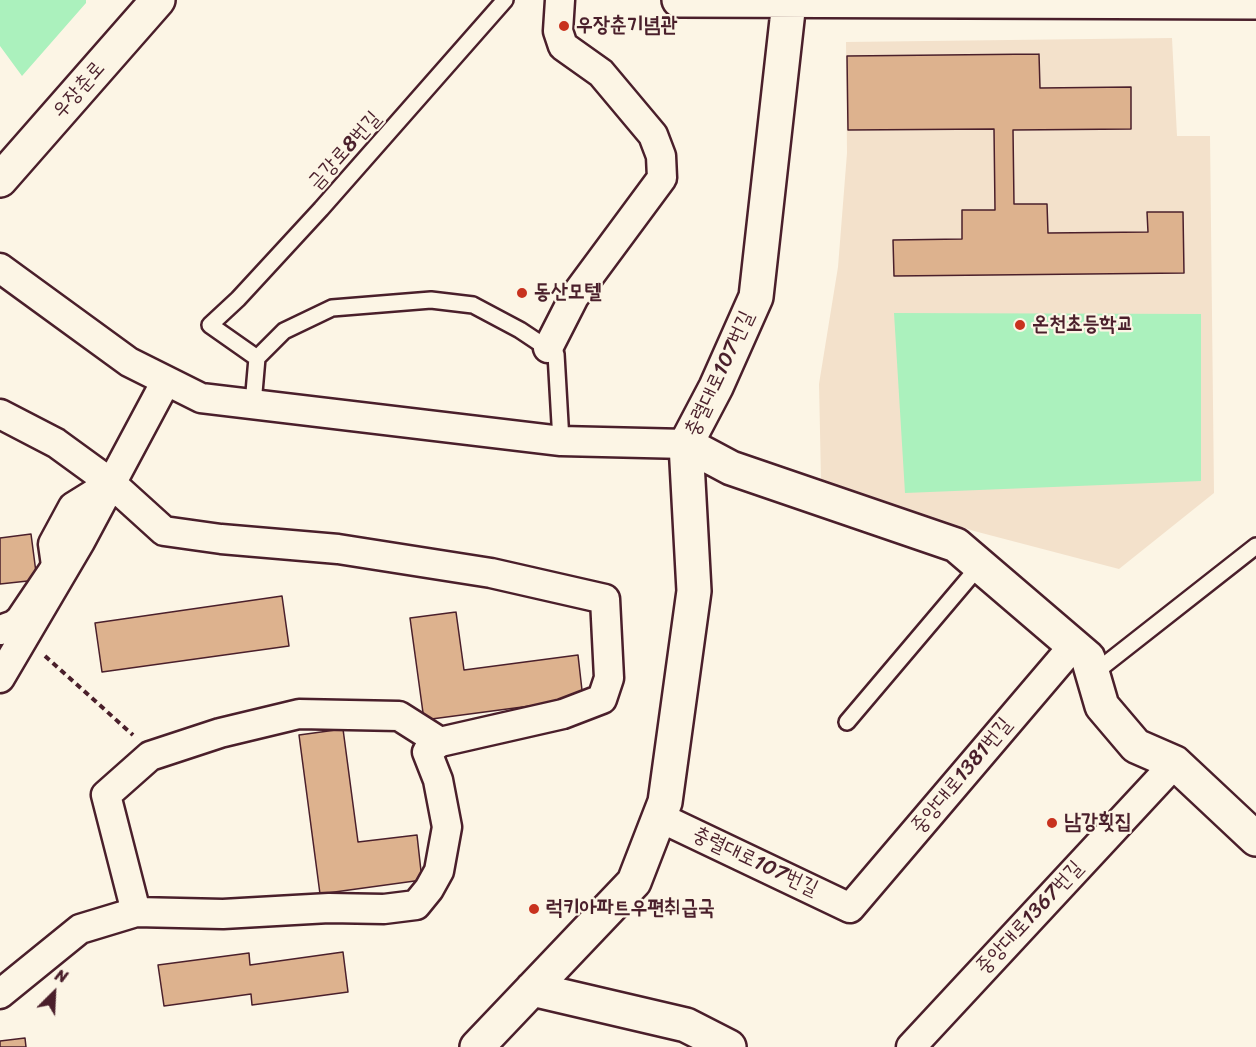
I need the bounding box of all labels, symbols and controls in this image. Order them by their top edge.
place label: 우장춘기념관 [576,13,677,39]
marker: 우장춘기념관 [557,19,571,33]
street label: 우장춘로 [47,56,111,124]
street label: 금강로8번길 [303,106,387,196]
place label: 동산모텔 [534,280,602,306]
marker: 동산모텔 [515,286,529,300]
street label: 충렬대로107번길 [680,307,760,441]
place label: 온천초등학교 [1032,312,1133,338]
marker: 온천초등학교 [1013,318,1027,332]
street label: 중앙대로1381번길 [906,713,1018,839]
place label: 남강횟집 [1064,810,1132,836]
marker: 남강횟집 [1045,816,1059,830]
street label: 충렬대로107번길 [688,822,822,902]
street label: 중앙대로1367번길 [971,856,1089,980]
place label: 럭키아파트우편취급국 [546,896,715,922]
marker: 럭키아파트우편취급국 [527,902,541,916]
text: N [51,961,72,992]
north arrow [24,963,84,1023]

